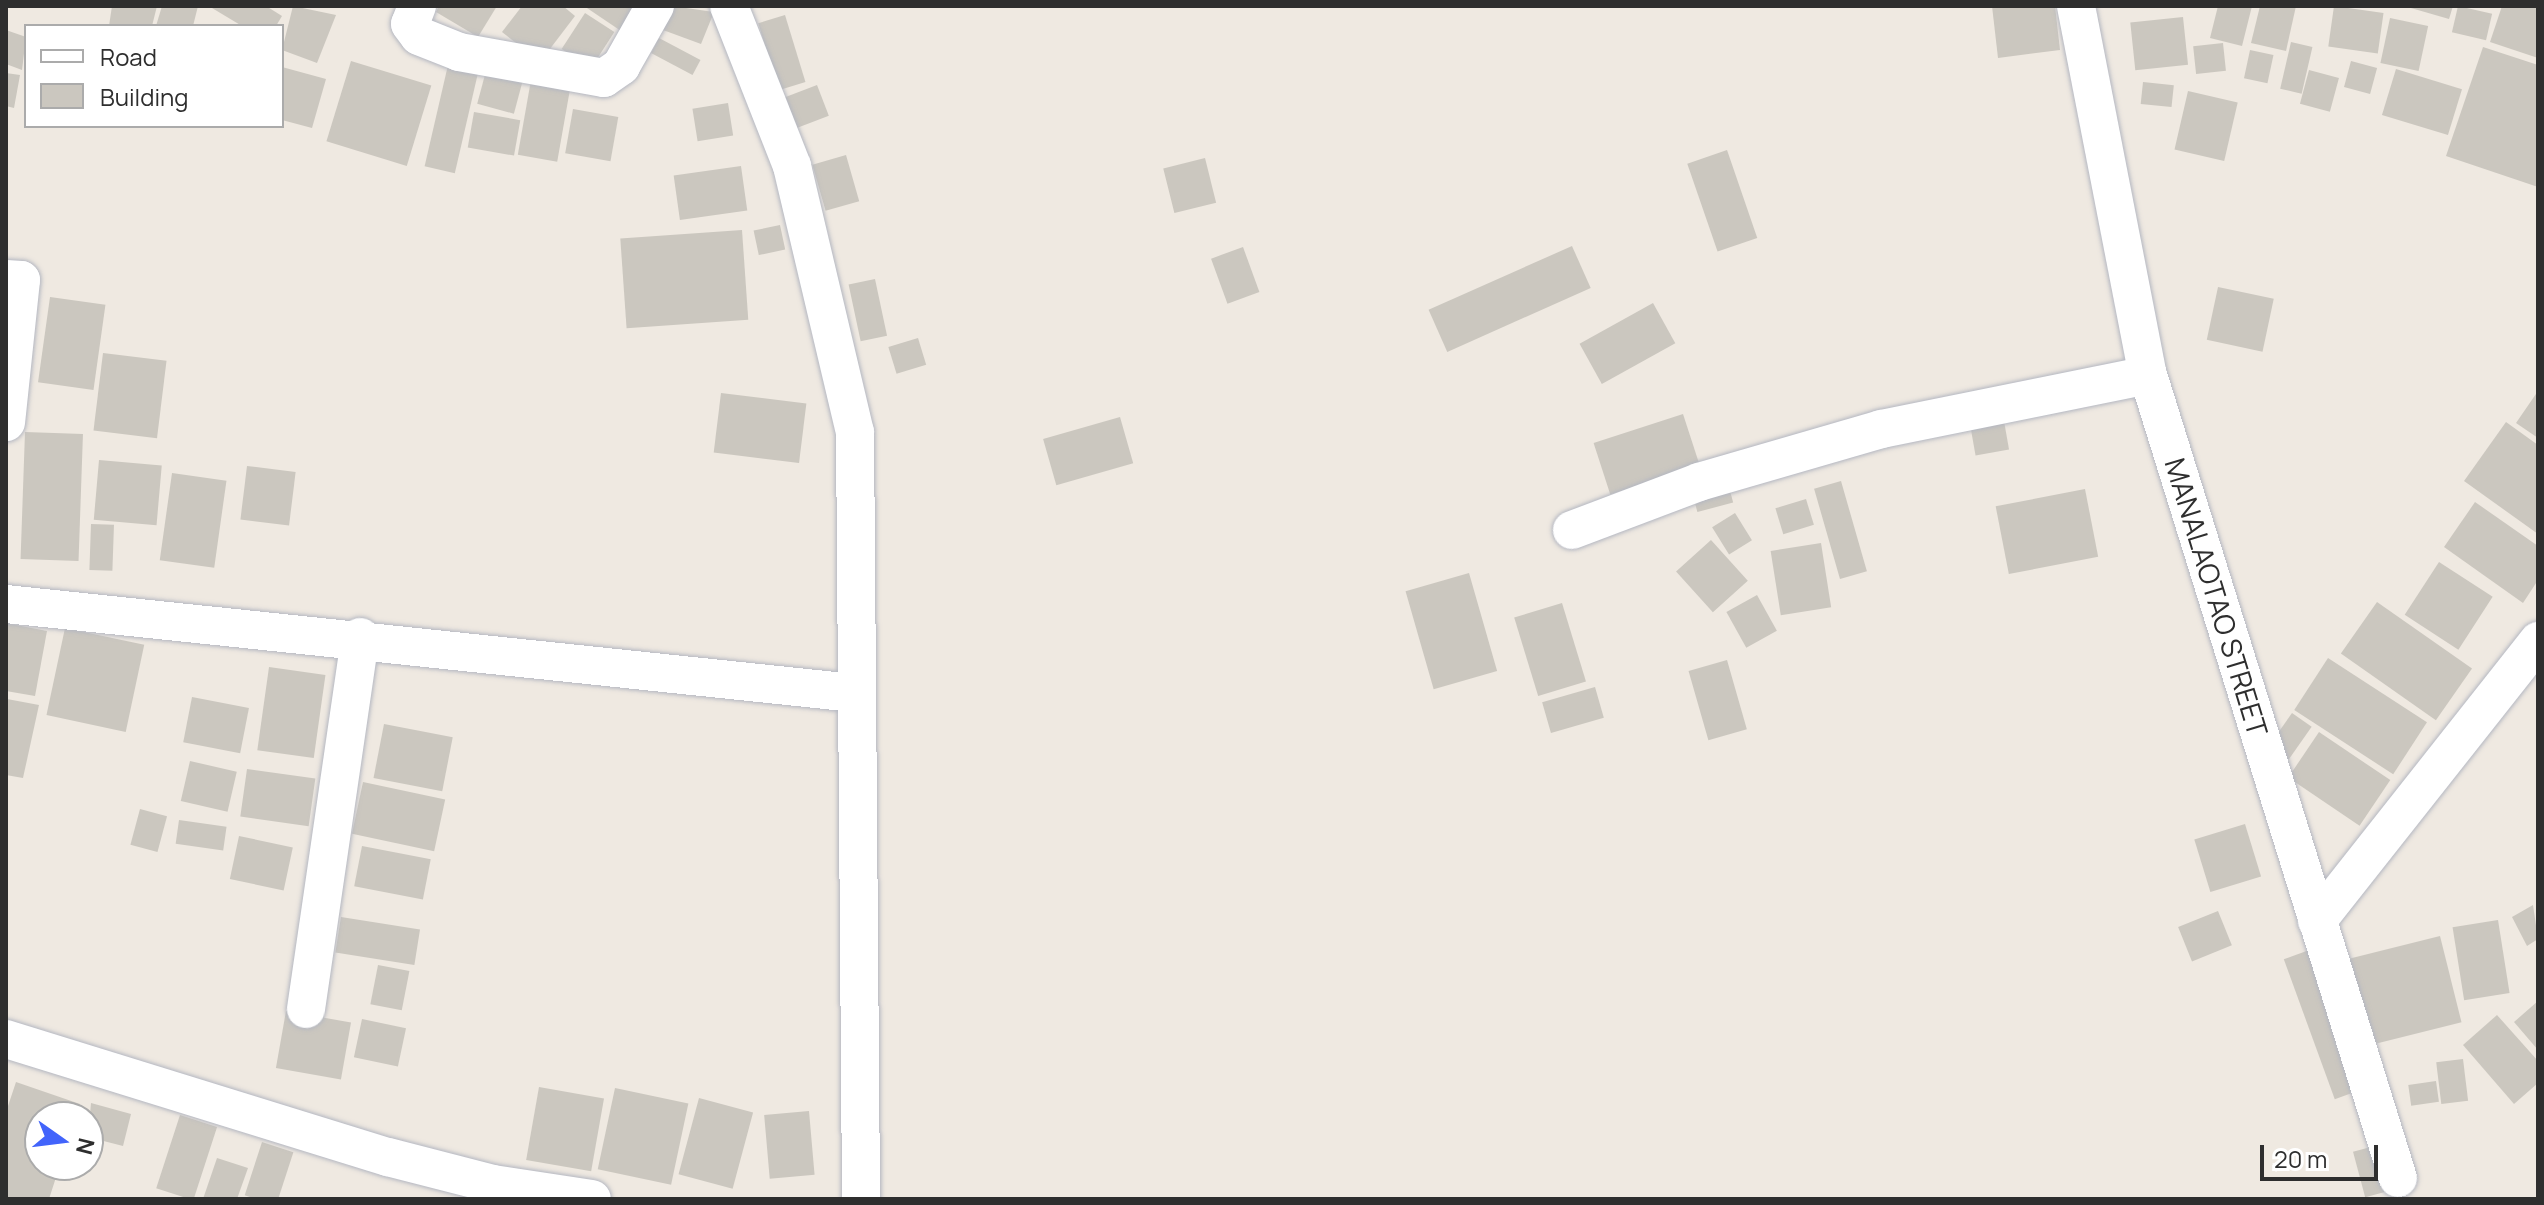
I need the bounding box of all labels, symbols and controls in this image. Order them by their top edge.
legend [24,24,284,128]
text: Road [100,40,157,73]
text: Building [100,80,188,113]
street label: MANALAOTAO STREET [2159,454,2275,740]
north arrow [24,1101,104,1181]
scale bar [2264,1129,2382,1179]
text: N [69,1135,102,1158]
text: 20 m [2274,1142,2327,1175]

